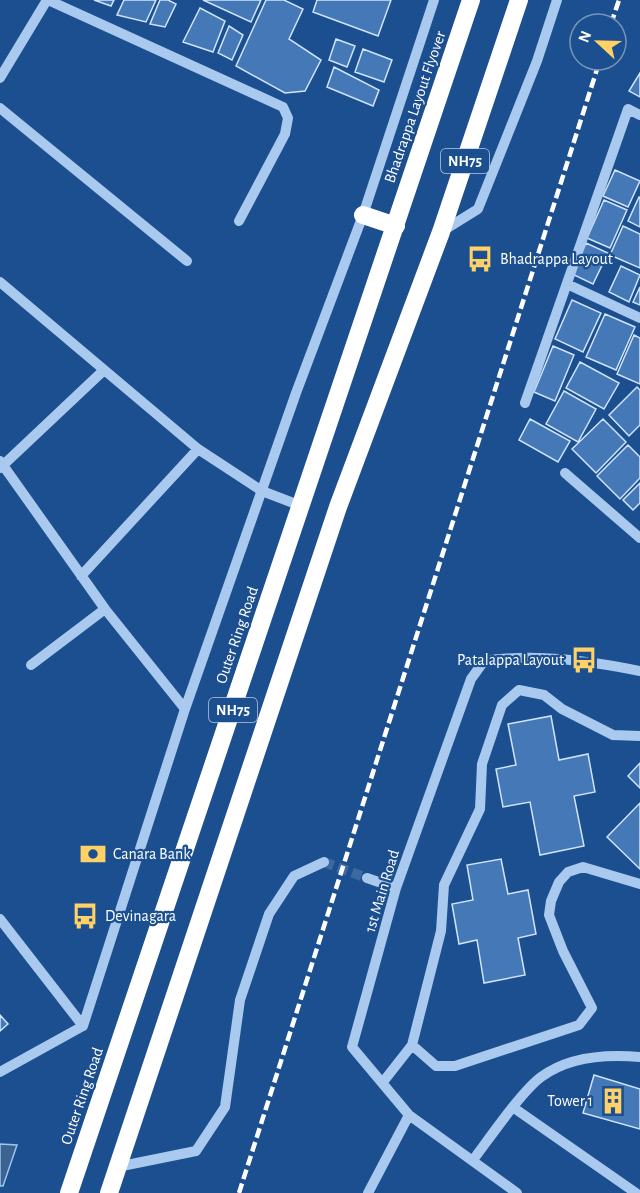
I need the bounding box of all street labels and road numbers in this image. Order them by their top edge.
street label: Bhadrappa Layout Flyover [381,28,450,185]
road number: NH75 [441,149,489,173]
street label: Outer Ring Road [213,584,261,686]
road number: NH75 [209,698,257,722]
street label: 1st Main Road [362,848,402,934]
street label: Outer Ring Road [58,1045,106,1147]

